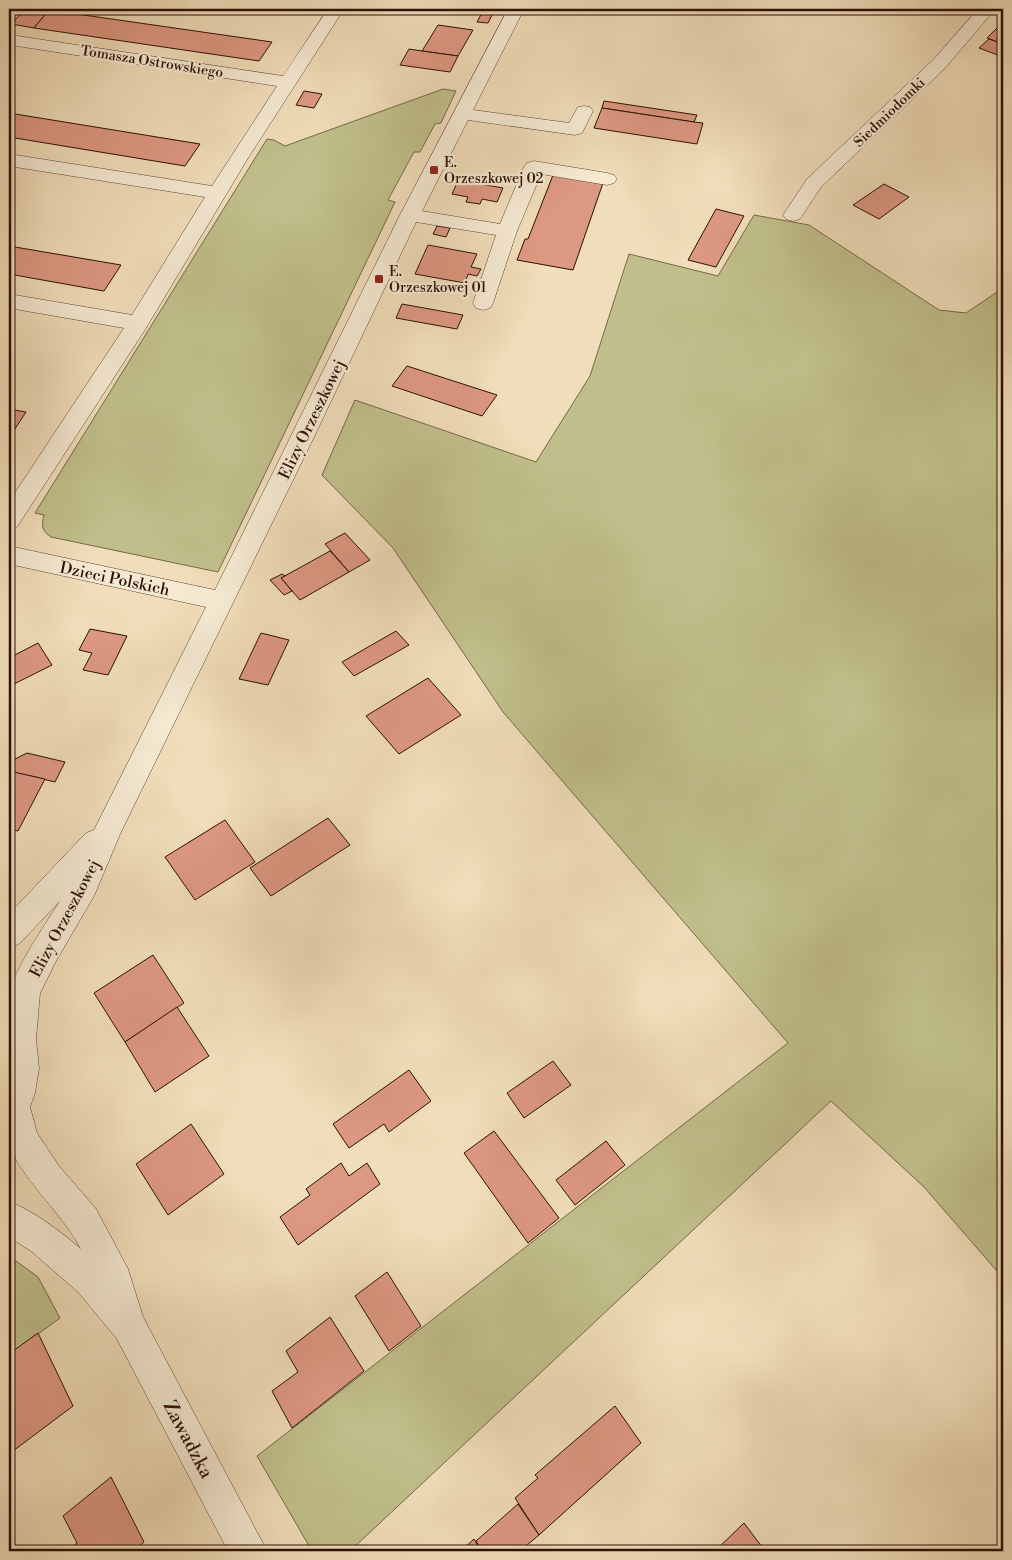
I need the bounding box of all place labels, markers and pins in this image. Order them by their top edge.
place label: E. Orzeszkowej 02 [444,154,544,188]
marker: E. Orzeszkowej 02 [428,164,440,176]
place label: E. Orzeszkowej 01 [389,263,486,297]
marker: E. Orzeszkowej 01 [373,273,385,285]

